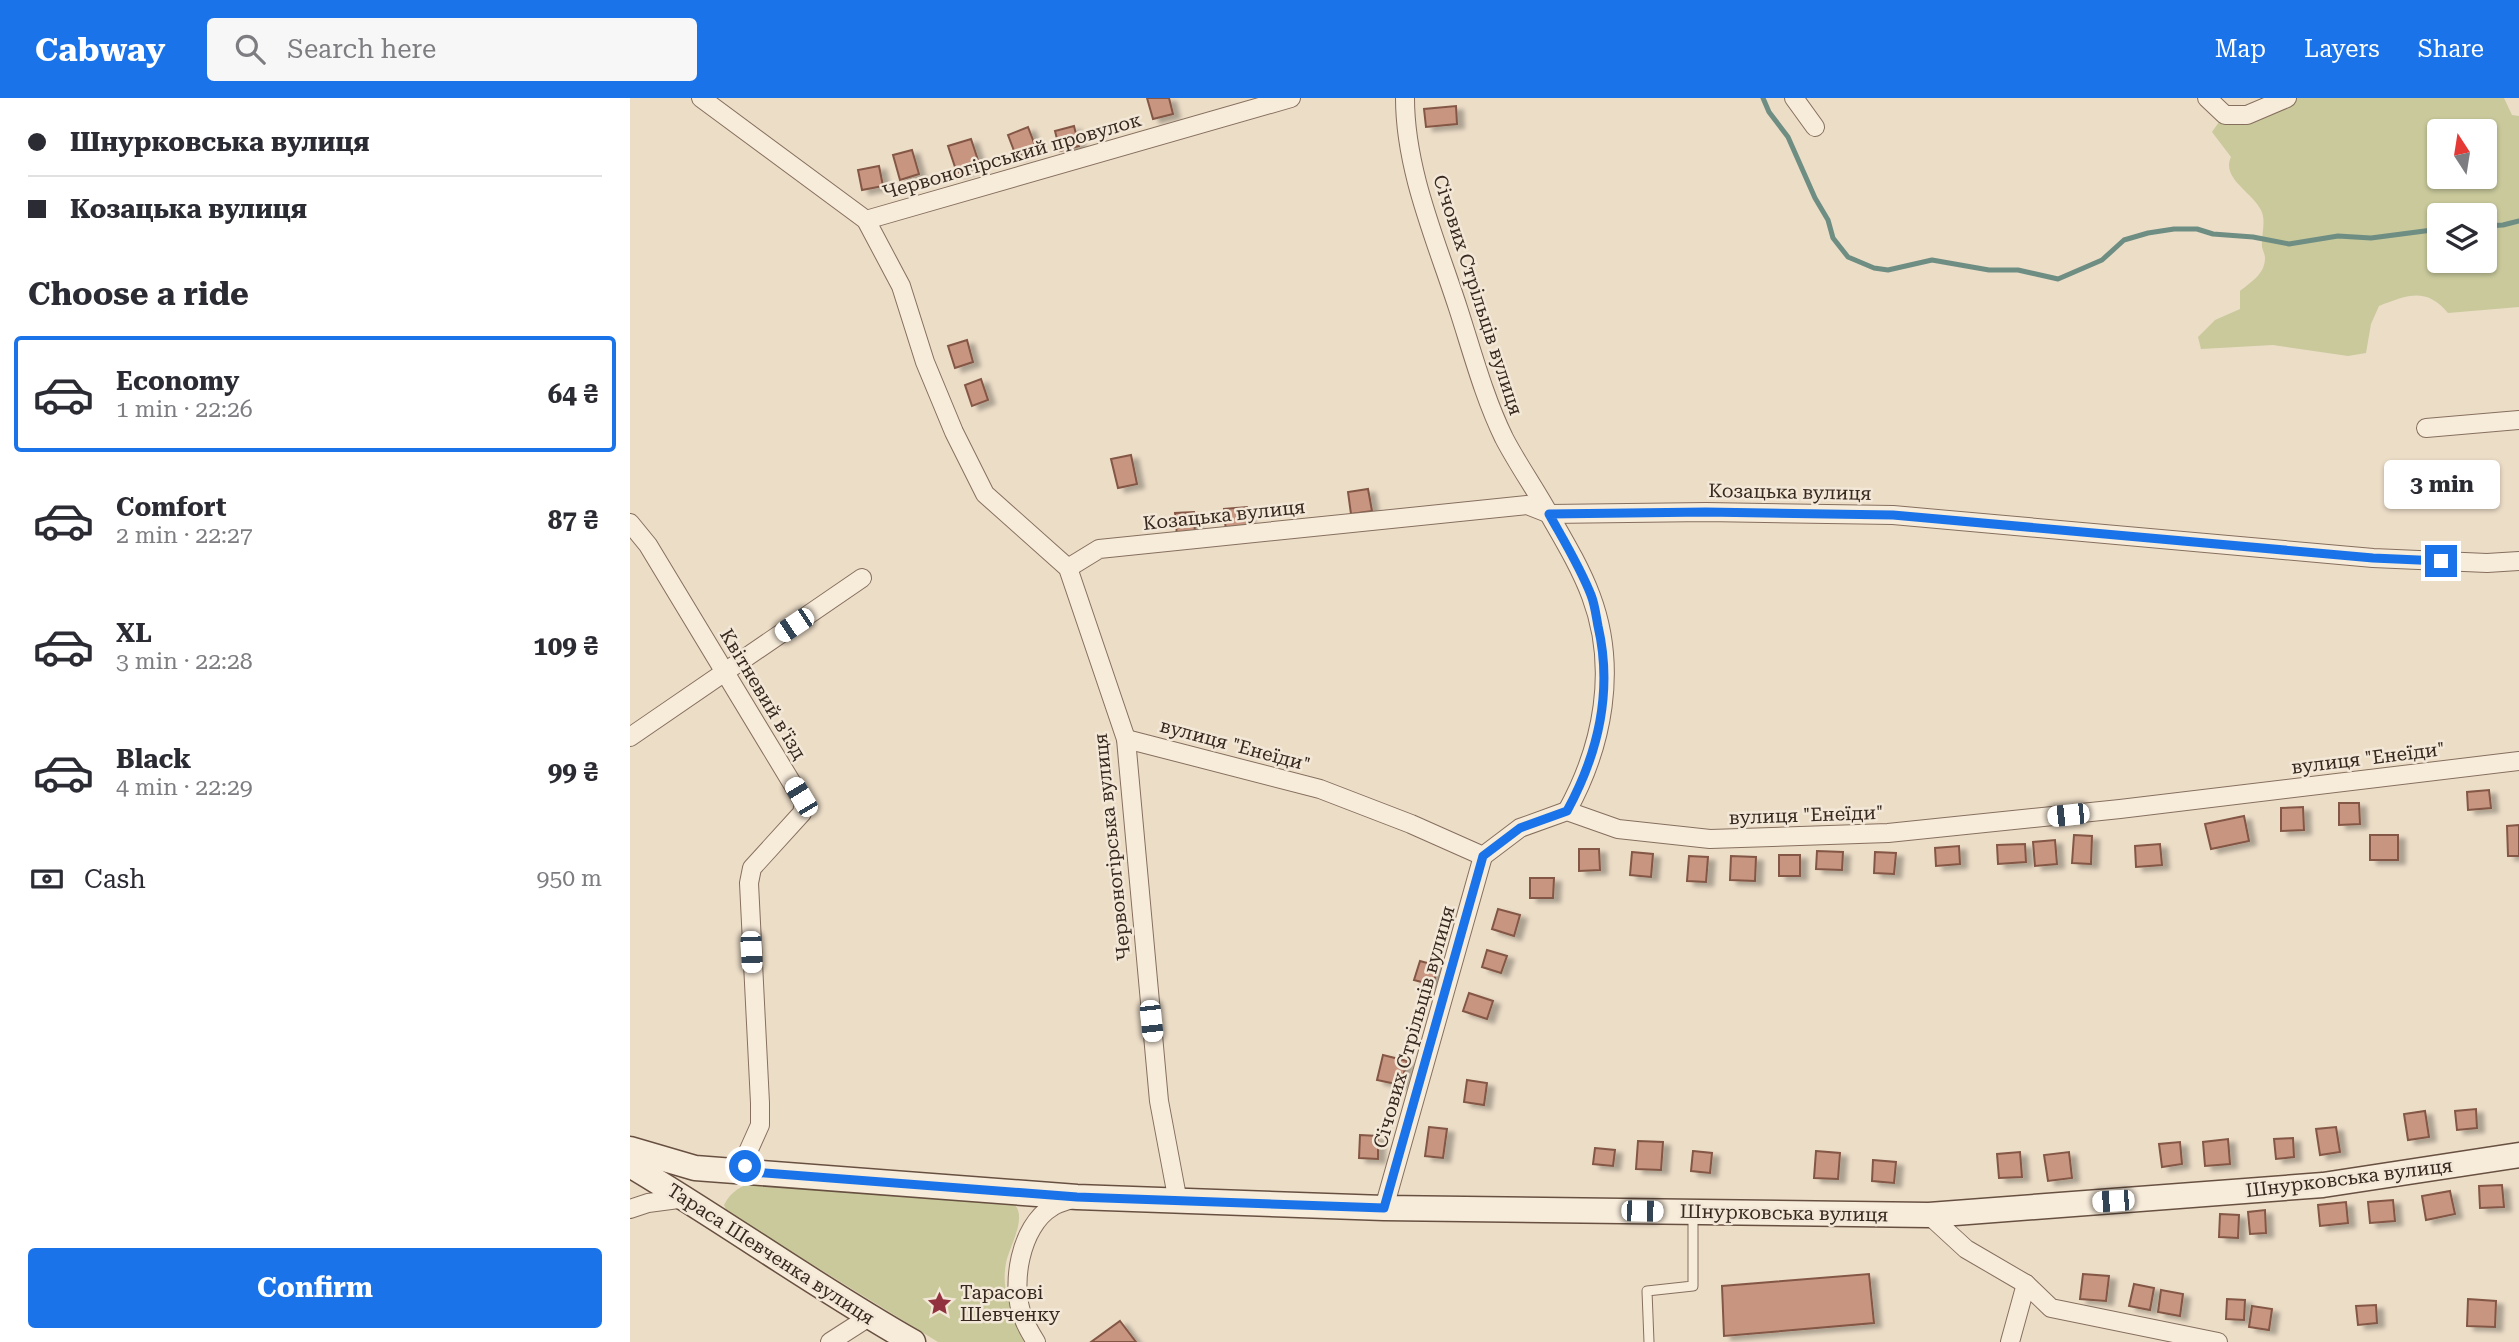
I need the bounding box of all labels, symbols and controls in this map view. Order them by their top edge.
search box [207,18,697,81]
text: Cabway [35,30,165,69]
icon: search [231,30,269,68]
text: Search here [287,34,436,64]
text: Map [2215,35,2266,63]
text: Layers [2304,35,2380,63]
text: Share [2418,35,2484,63]
street label: Червоногірський провулок [880,108,1144,204]
north arrow [2427,119,2497,189]
map controls [2427,119,2497,273]
text: Шнурковська вулиця [70,127,370,157]
street label: Січових Стрільців вулиця [1428,172,1528,418]
text: Козацька вулиця [70,194,307,224]
button: layers [2427,203,2497,273]
text: Choose a ride [28,275,249,313]
icon: car [32,363,95,426]
text: Economy [116,366,239,396]
text: 64 ₴ [548,379,598,409]
text: 1 min · 22:26 [116,396,253,423]
callout: 3 min [2383,460,2499,508]
text: 3 min [2410,471,2474,498]
street label: Козацька вулиця [1708,479,1872,505]
icon: car [32,489,95,552]
text: Comfort [116,492,226,522]
street label: Козацька вулиця [1142,495,1306,535]
text: 87 ₴ [548,505,598,535]
text: 2 min · 22:27 [116,522,253,549]
route end [2425,545,2457,577]
car [771,605,818,645]
icon: car [32,615,95,678]
text: XL [116,618,152,648]
street label: Квітневий в'їзд [715,624,811,764]
text: 109 ₴ [533,631,598,661]
text: 3 min · 22:28 [116,648,253,675]
street label: вулиця "Енеїди" [1157,714,1313,776]
street label: Червоногірська вулиця [1089,732,1135,962]
street label: вулиця "Енеїди" [2290,737,2446,779]
icon: car [32,741,95,804]
text: Black [116,744,191,774]
text: 99 ₴ [548,757,598,787]
text: 4 min · 22:29 [116,774,253,801]
car [782,774,821,820]
street label: вулиця "Енеїди" [1728,801,1884,829]
car [2047,802,2090,828]
icon: cash [28,860,66,898]
text: Cash [84,864,146,894]
text: 950 m [537,865,602,892]
street label: Січових Стрільців вулиця [1368,903,1460,1151]
car [740,930,763,974]
car [1139,999,1164,1043]
route start [729,1150,761,1182]
street label: Шнурковська вулиця [2244,1154,2454,1202]
street label: Тараса Шевченка вулиця [663,1178,879,1330]
car [2092,1189,2135,1213]
car [1621,1200,1664,1222]
street label: Шнурковська вулиця [1680,1200,1888,1226]
button: Confirm [28,1248,602,1328]
place label: Тарасові Шевченку [960,1281,1061,1326]
place icon: Тарасові Шевченку [926,1289,954,1317]

